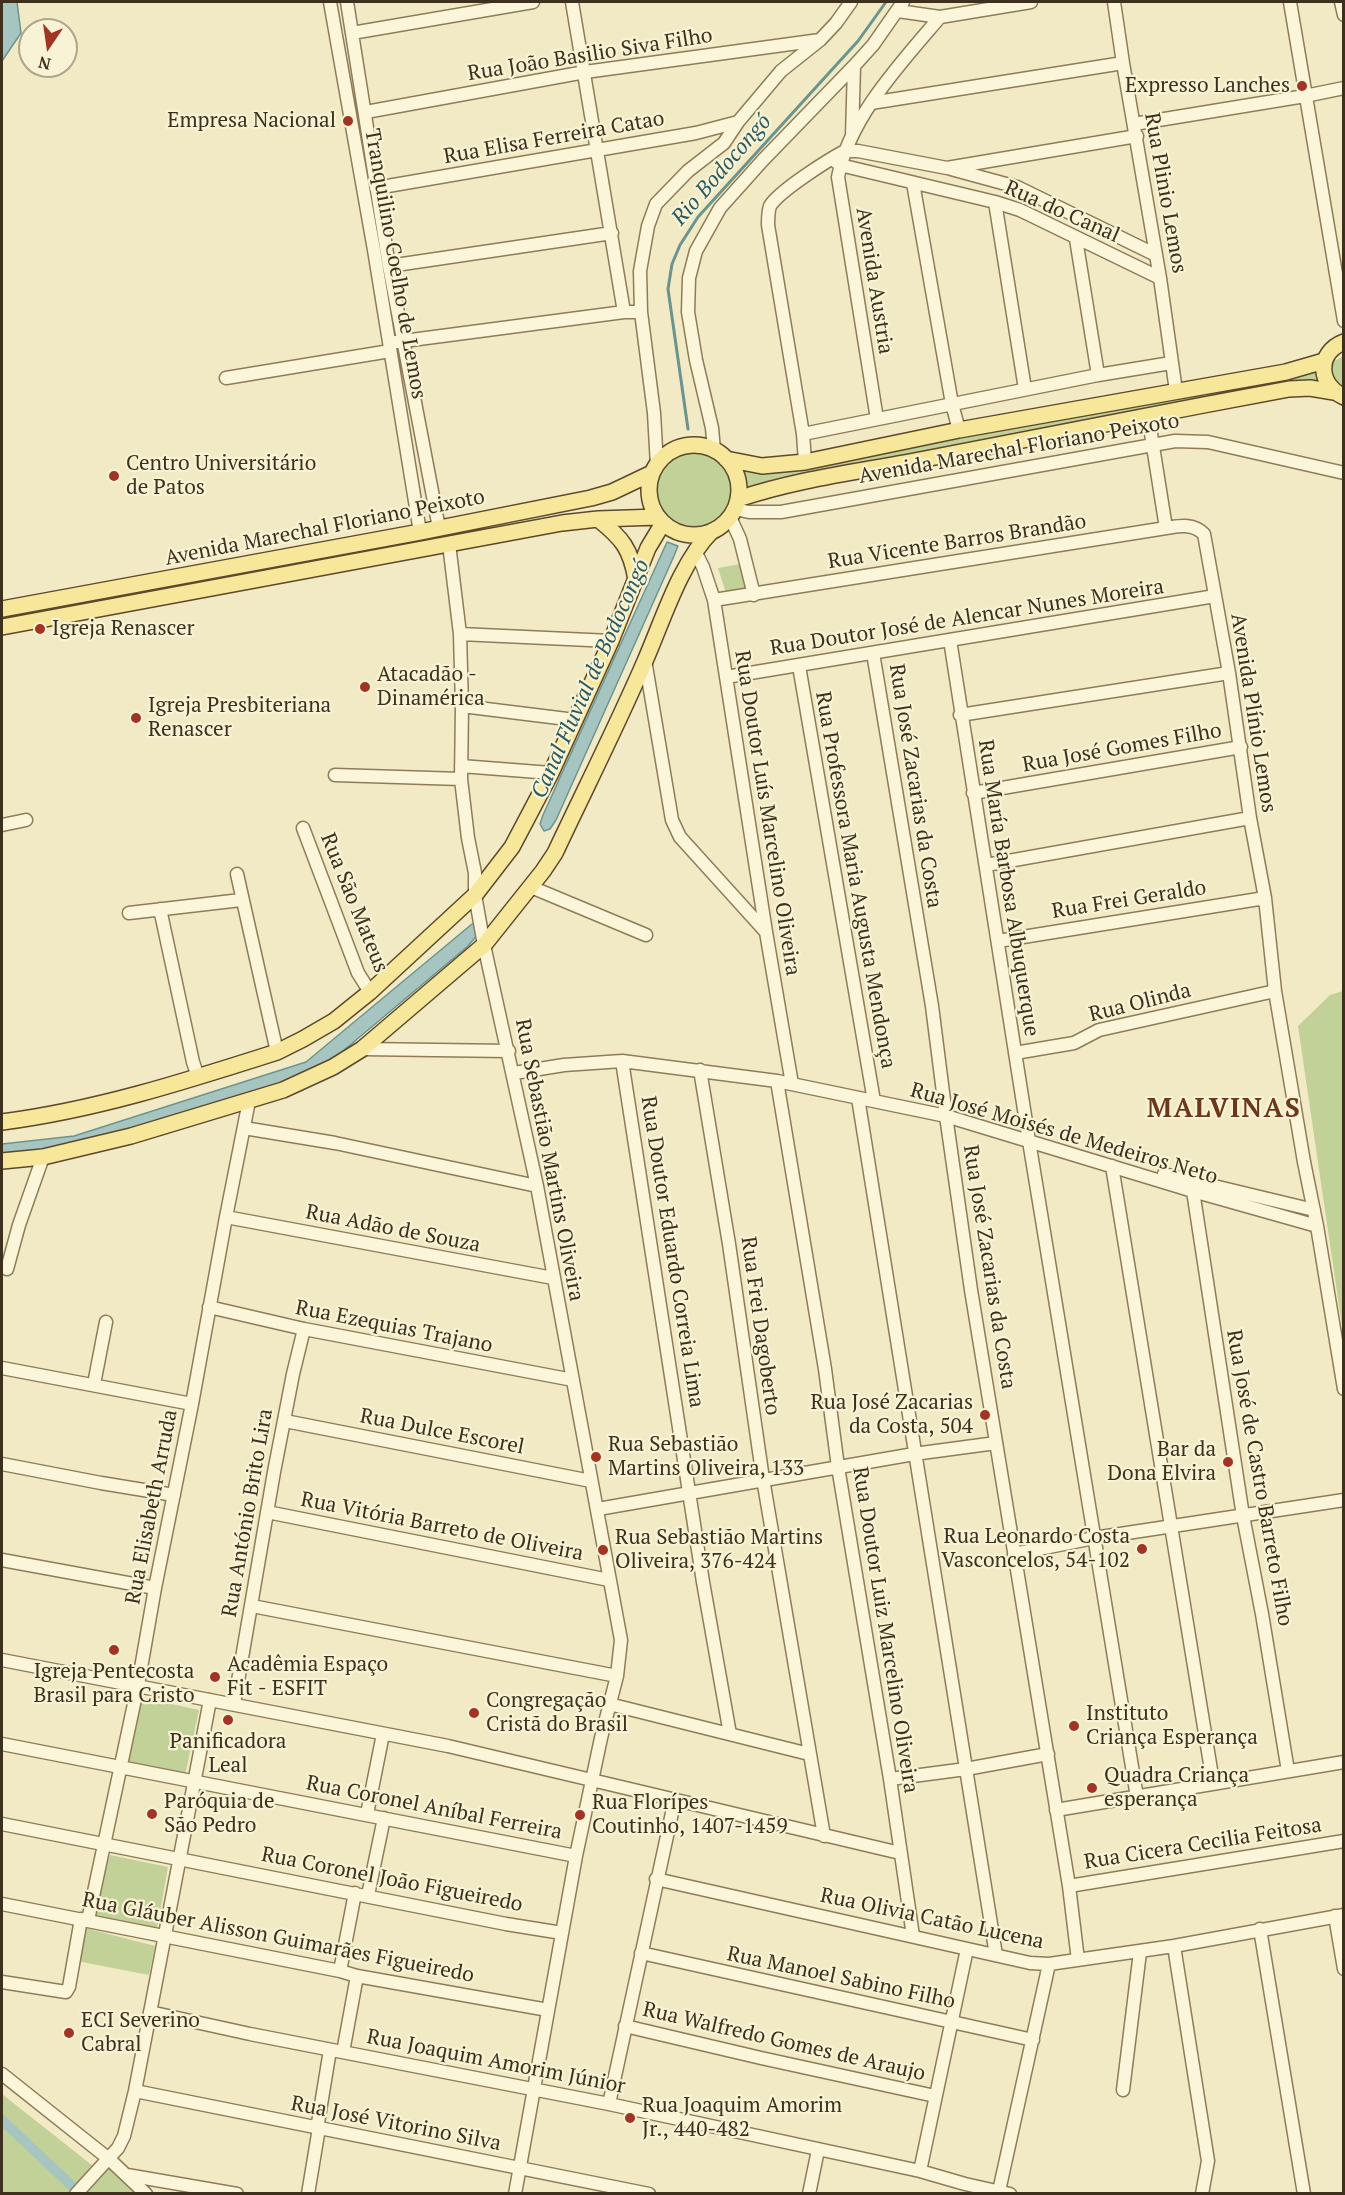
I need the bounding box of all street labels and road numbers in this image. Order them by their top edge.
street label: Rua João Basilio Siva Filho [466,23,714,87]
street label: Rua Elisa Ferreira Catao [442,106,666,170]
street label: Rua Plinio Lemos [1138,111,1192,275]
street label: Tranquilino Coelho de Lemos [359,127,431,401]
street label: Rua do Canal [1001,175,1123,249]
street label: Avenida Austria [850,206,898,356]
street label: Avenida Marechal Floriano Peixoto [857,408,1181,490]
street label: Avenida Marechal Floriano Peixoto [163,485,487,571]
street label: Rua Vicente Barros Brandão [826,509,1088,575]
street label: Rua Doutor José de Alencar Nunes Moreira [768,574,1166,662]
street label: Avenida Plínio Lemos [1225,612,1281,814]
street label: Rua Doutor Luís Marcelino Oliveira [729,649,805,977]
street label: Rua José Zacarias da Costa [883,662,947,910]
street label: Rua Professora Maria Augusta Mendonça [809,689,901,1071]
street label: Rua José Gomes Filho [1021,718,1223,778]
street label: Rua María Barbosa Albuquerque [972,738,1044,1038]
street label: Rua São Mateus [315,830,393,976]
street label: Rua Frei Geraldo [1050,875,1208,925]
street label: Rua Olinda [1086,978,1194,1028]
street label: Rua Sebastião Martins Oliveira [509,1017,589,1303]
street label: Rua José Moisés de Medeiros Neto [907,1078,1221,1190]
street label: Rua Doutor Eduardo Correia Lima [635,1094,709,1410]
street label: Rua José Zacarias da Costa [957,1143,1021,1391]
street label: Rua Adão de Souza [303,1200,483,1258]
street label: Rua Frei Dagoberto [735,1235,785,1417]
street label: Rua Ezequias Trajano [293,1296,495,1358]
street label: Rua José de Castro Barreto Filho [1220,1328,1298,1628]
street label: Rua Dulce Escorel [358,1404,526,1460]
street label: Rua António Brito Lira [217,1407,279,1619]
street label: Rua Elisabeth Arruda [121,1408,183,1606]
street label: Rua Doutor Luiz Marcelino Oliveira [847,1465,923,1795]
street label: Rua Vitória Barreto de Oliveira [299,1487,585,1567]
street label: Rua Coronel Aníbal Ferreira [304,1771,564,1845]
street label: Rua Cicera Cecilia Feitosa [1082,1813,1324,1875]
street label: Rua Coronel João Figueiredo [259,1842,525,1918]
street label: Rua Olivia Catão Lucena [818,1883,1046,1955]
street label: Rua Gláuber Alisson Guimarães Figueiredo [80,1888,476,1988]
street label: Rua Manoel Sabino Filho [725,1941,957,2015]
street label: Rua Walfredo Gomes de Araujo [640,1997,928,2087]
street label: Rua Joaquim Amorim Júnior [365,2025,627,2099]
street label: Rua José Vitorino Silva [289,2091,503,2157]

